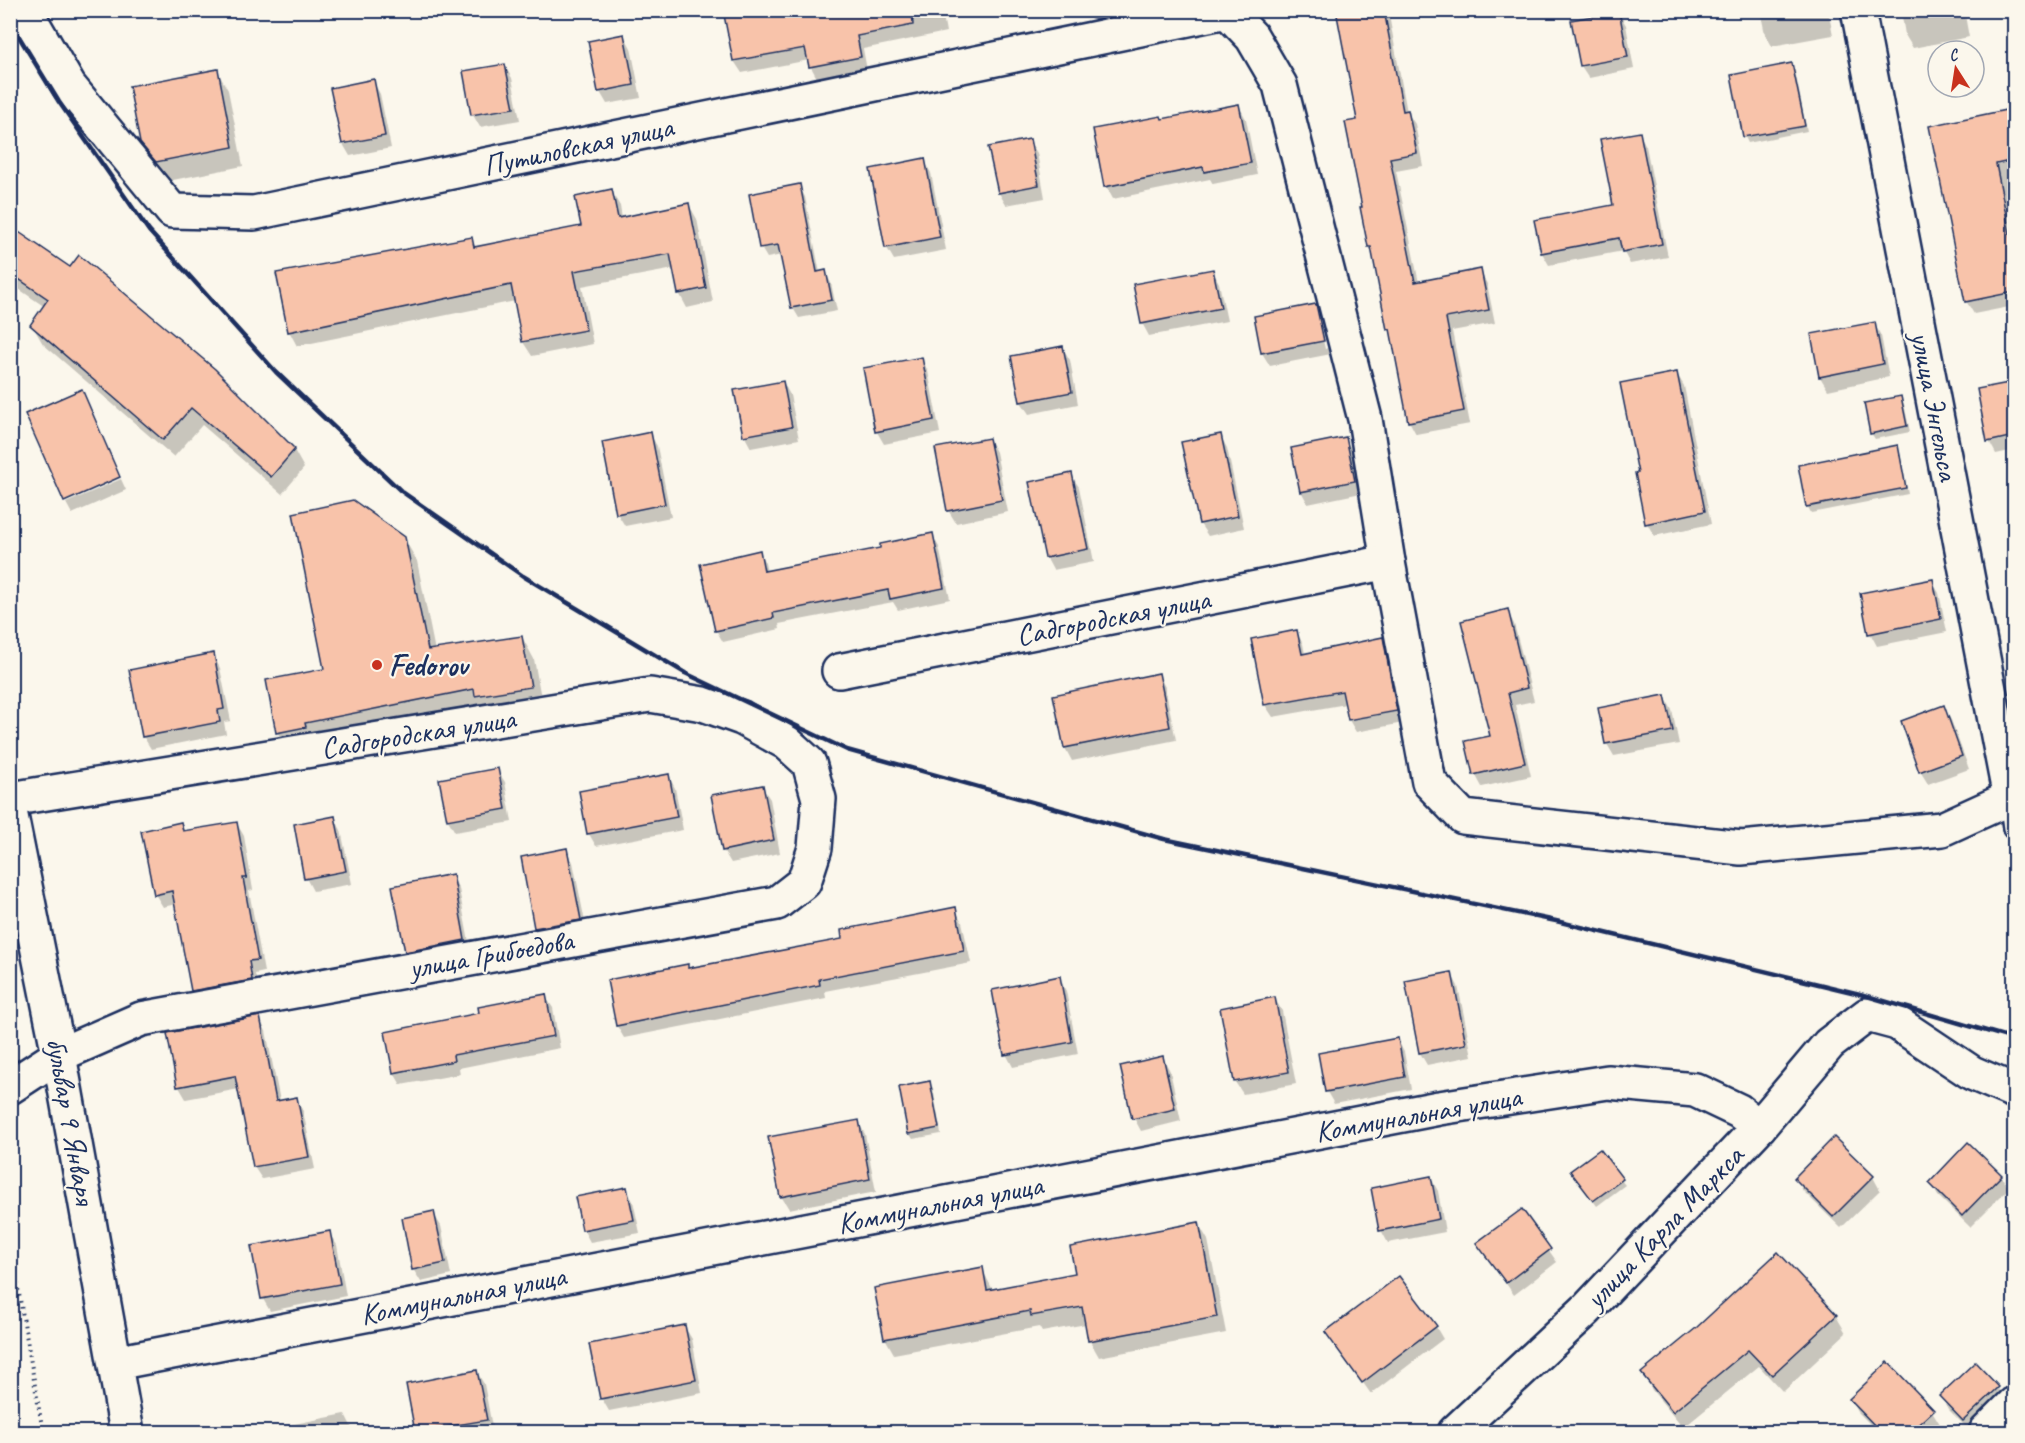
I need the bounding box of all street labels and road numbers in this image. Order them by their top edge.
street label: Путиловская улица [480,107,678,185]
street label: улица Энгельса [1902,326,1968,486]
street label: Садгородская улица [1013,579,1215,654]
street label: Садгородская улица [318,699,520,767]
street label: улица Грибоедова [404,921,578,987]
street label: бульвар 9 Января [38,1035,105,1210]
street label: Коммунальная улица [1312,1077,1526,1151]
street label: улица Карла Маркса [1575,1136,1753,1318]
street label: Коммунальная улица [834,1165,1048,1243]
street label: Коммунальная улица [357,1256,571,1334]

